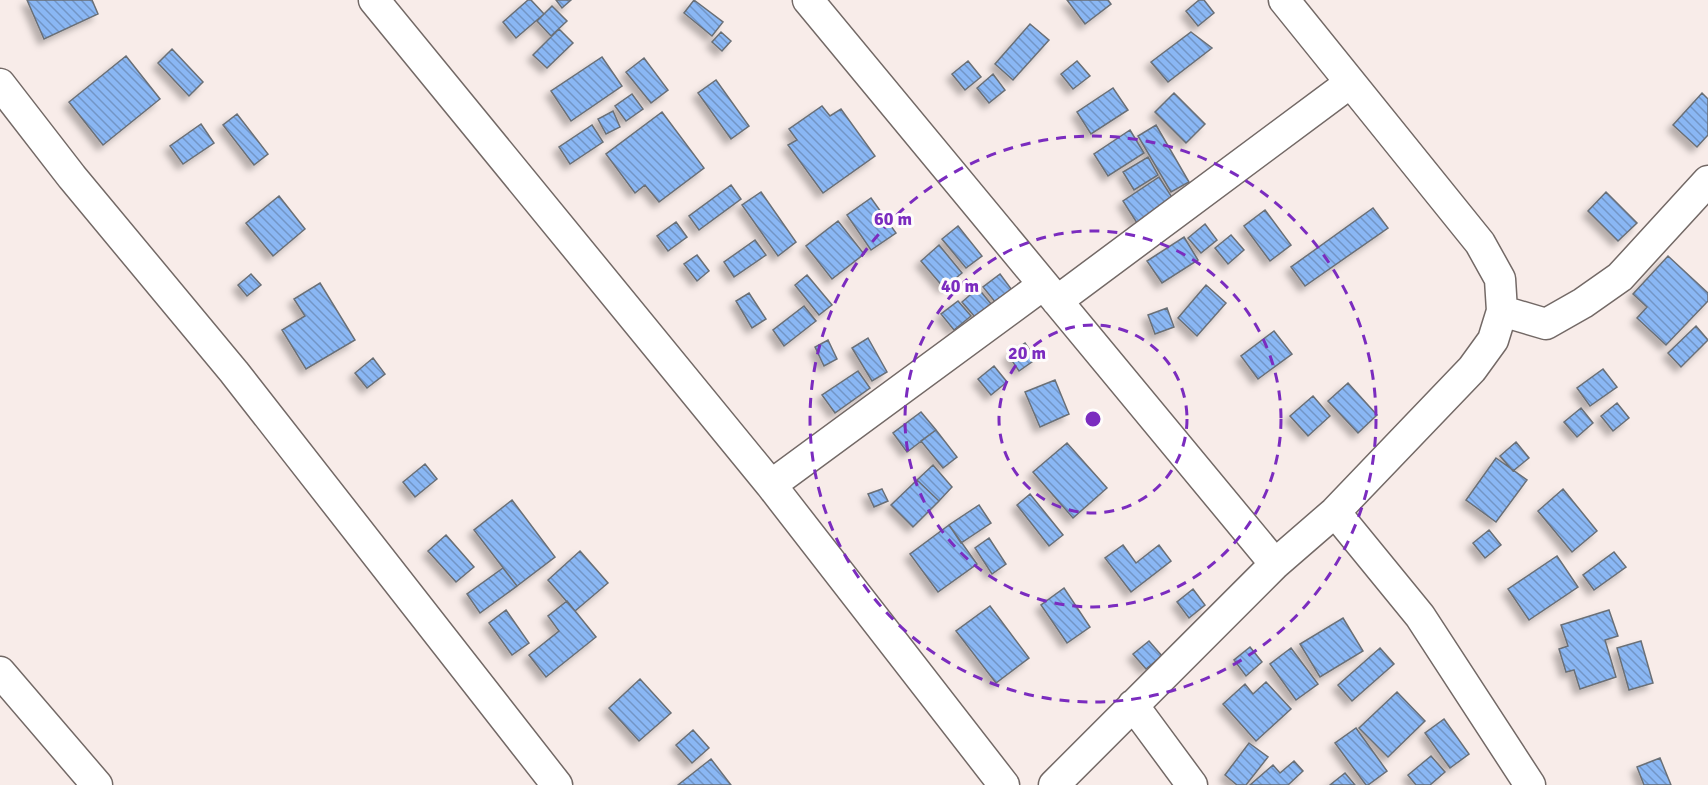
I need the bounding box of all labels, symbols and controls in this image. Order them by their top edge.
text: 60 m [874,208,912,230]
text: 40 m [941,275,979,297]
text: 20 m [1008,342,1046,364]
centre of rings [1083,409,1103,429]

